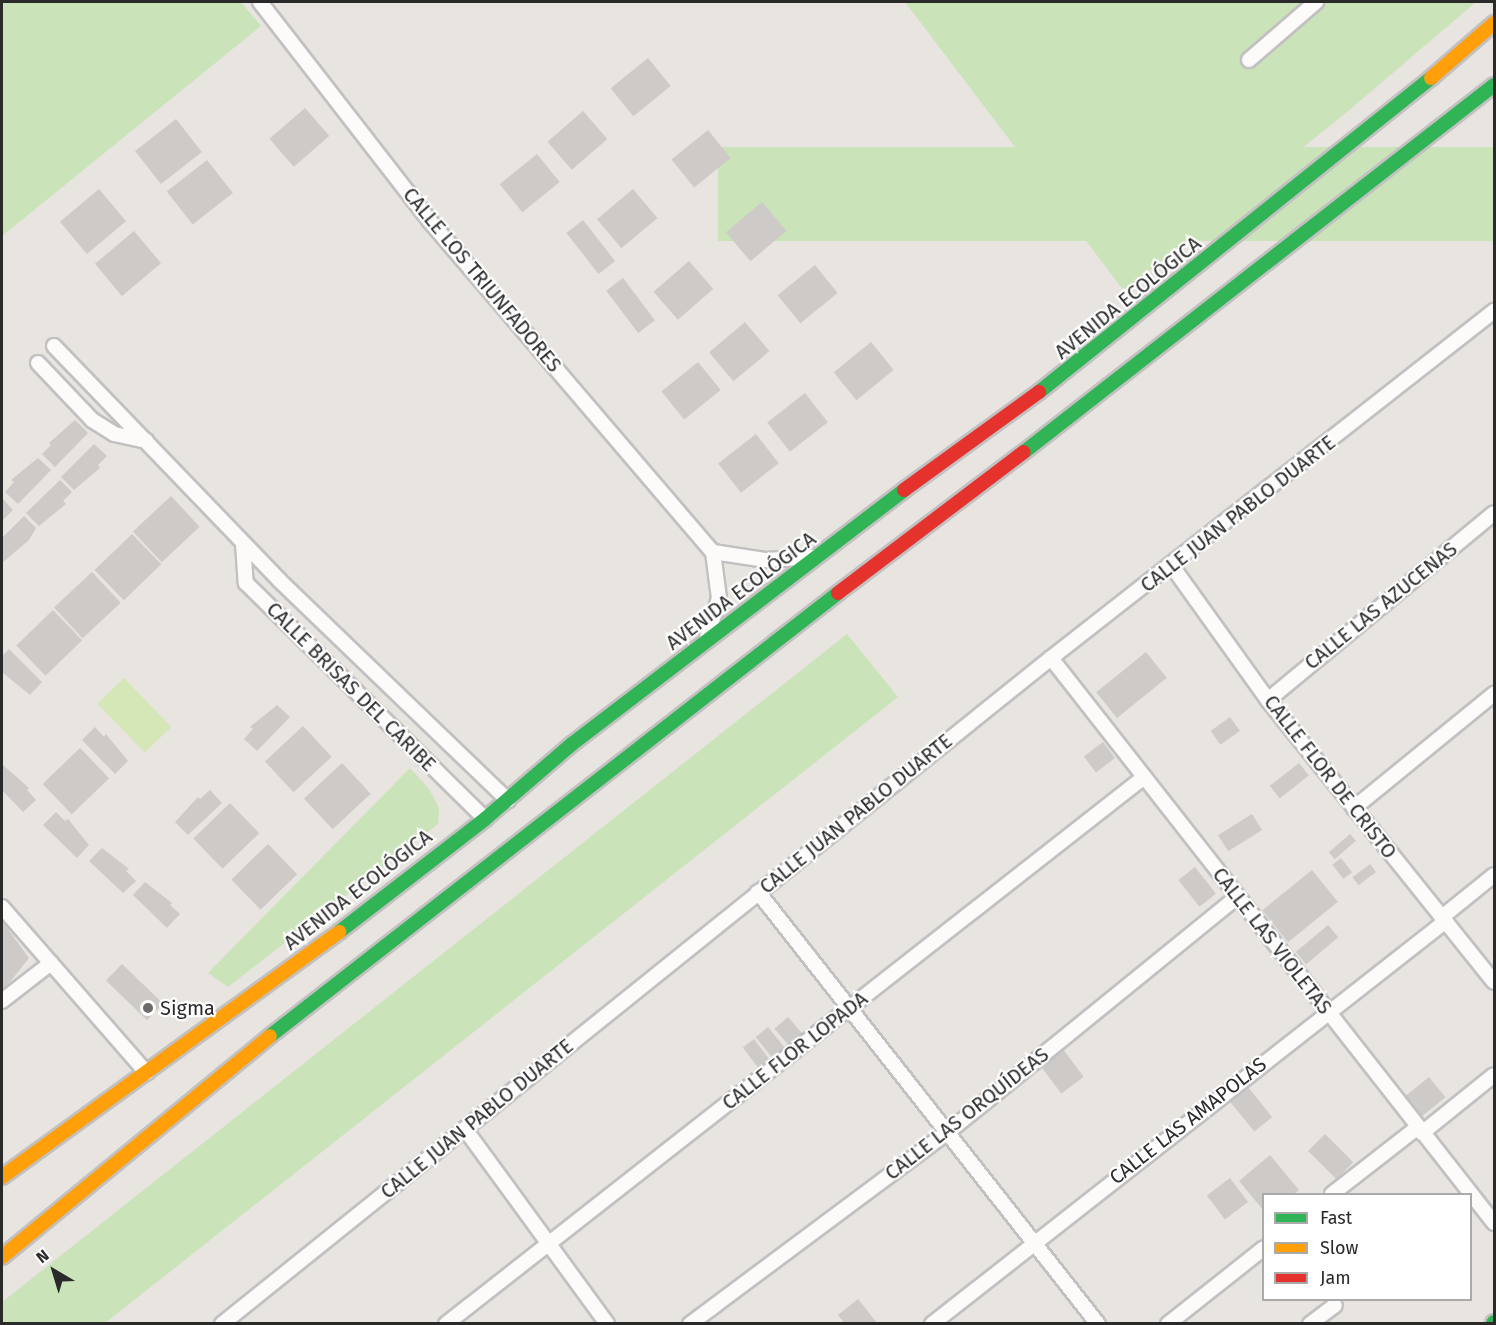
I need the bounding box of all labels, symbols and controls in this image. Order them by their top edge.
street label: CALLE LOS TRIUNFADORES [398,183,566,377]
street label: AVENIDA ECOLÓGICA [1050,232,1206,364]
street label: CALLE JUAN PABLO DUARTE [1136,431,1340,597]
street label: AVENIDA ECOLÓGICA [661,527,821,655]
street label: CALLE LAS AZUCENAS [1300,537,1462,675]
street label: CALLE BRISAS DEL CARIBE [261,597,441,777]
street label: CALLE FLOR DE CRISTO [1259,691,1401,863]
street label: CALLE JUAN PABLO DUARTE [755,729,957,899]
street label: AVENIDA ECOLÓGICA [279,825,437,955]
street label: CALLE LAS VIOLETAS [1207,863,1337,1019]
street label: CALLE FLOR LOPADA [718,987,872,1115]
place label: Sigma [160,996,215,1020]
marker: Sigma [141,1001,155,1015]
street label: CALLE JUAN PABLO DUARTE [376,1034,578,1204]
street label: CALLE LAS ORQUÍDEAS [880,1043,1054,1185]
street label: CALLE LAS AMAPOLAS [1105,1052,1271,1190]
legend [1262,1193,1472,1301]
text: Fast [1320,1207,1352,1229]
text: Slow [1320,1237,1358,1259]
north arrow [24,1241,84,1301]
text: N [33,1246,53,1267]
text: Jam [1320,1267,1351,1289]

